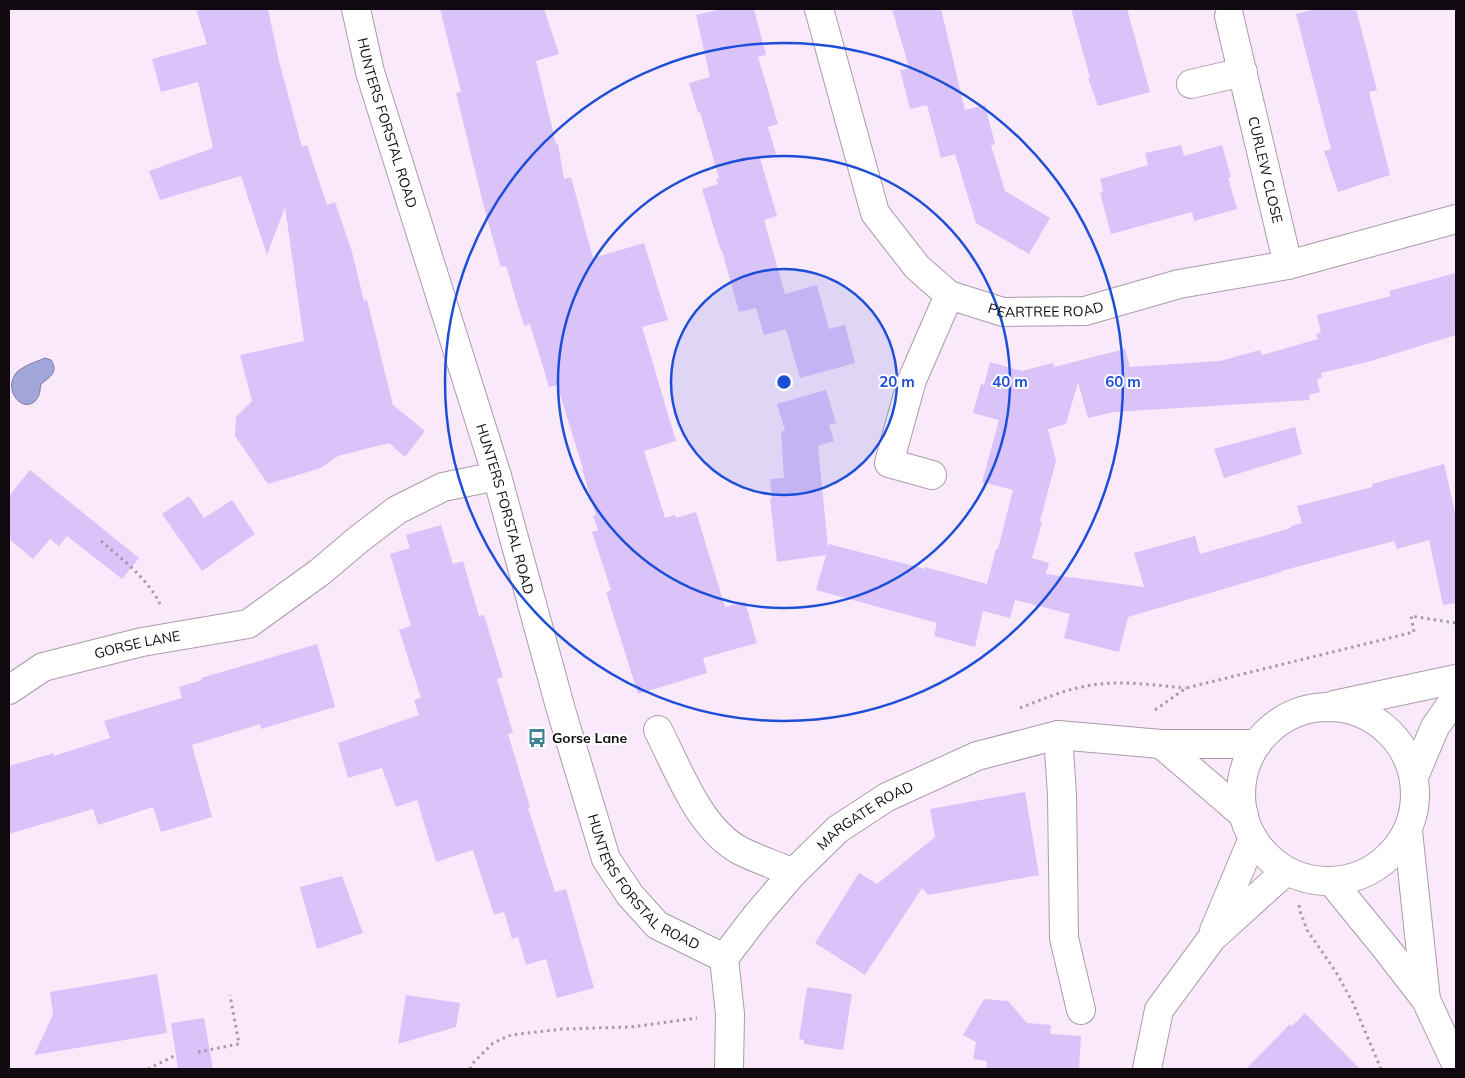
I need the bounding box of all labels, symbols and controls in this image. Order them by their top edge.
street label: HUNTERS FORSTAL ROAD [354,36,421,210]
street label: CURLEW CLOSE [1244,115,1287,225]
street label: PEARTREE ROAD [986,297,1106,321]
text: 20 m [879,372,915,391]
text: 40 m [992,372,1028,391]
text: 60 m [1105,372,1141,391]
centre of rings [775,373,793,391]
street label: HUNTERS FORSTAL ROAD [472,421,538,596]
street label: GORSE LANE [92,627,182,663]
bus stop icon: Gorse Lane [526,727,548,749]
place label: Gorse Lane [552,729,628,747]
street label: MARGATE ROAD [813,777,916,854]
street label: HUNTERS FORSTAL ROAD [584,812,703,954]

